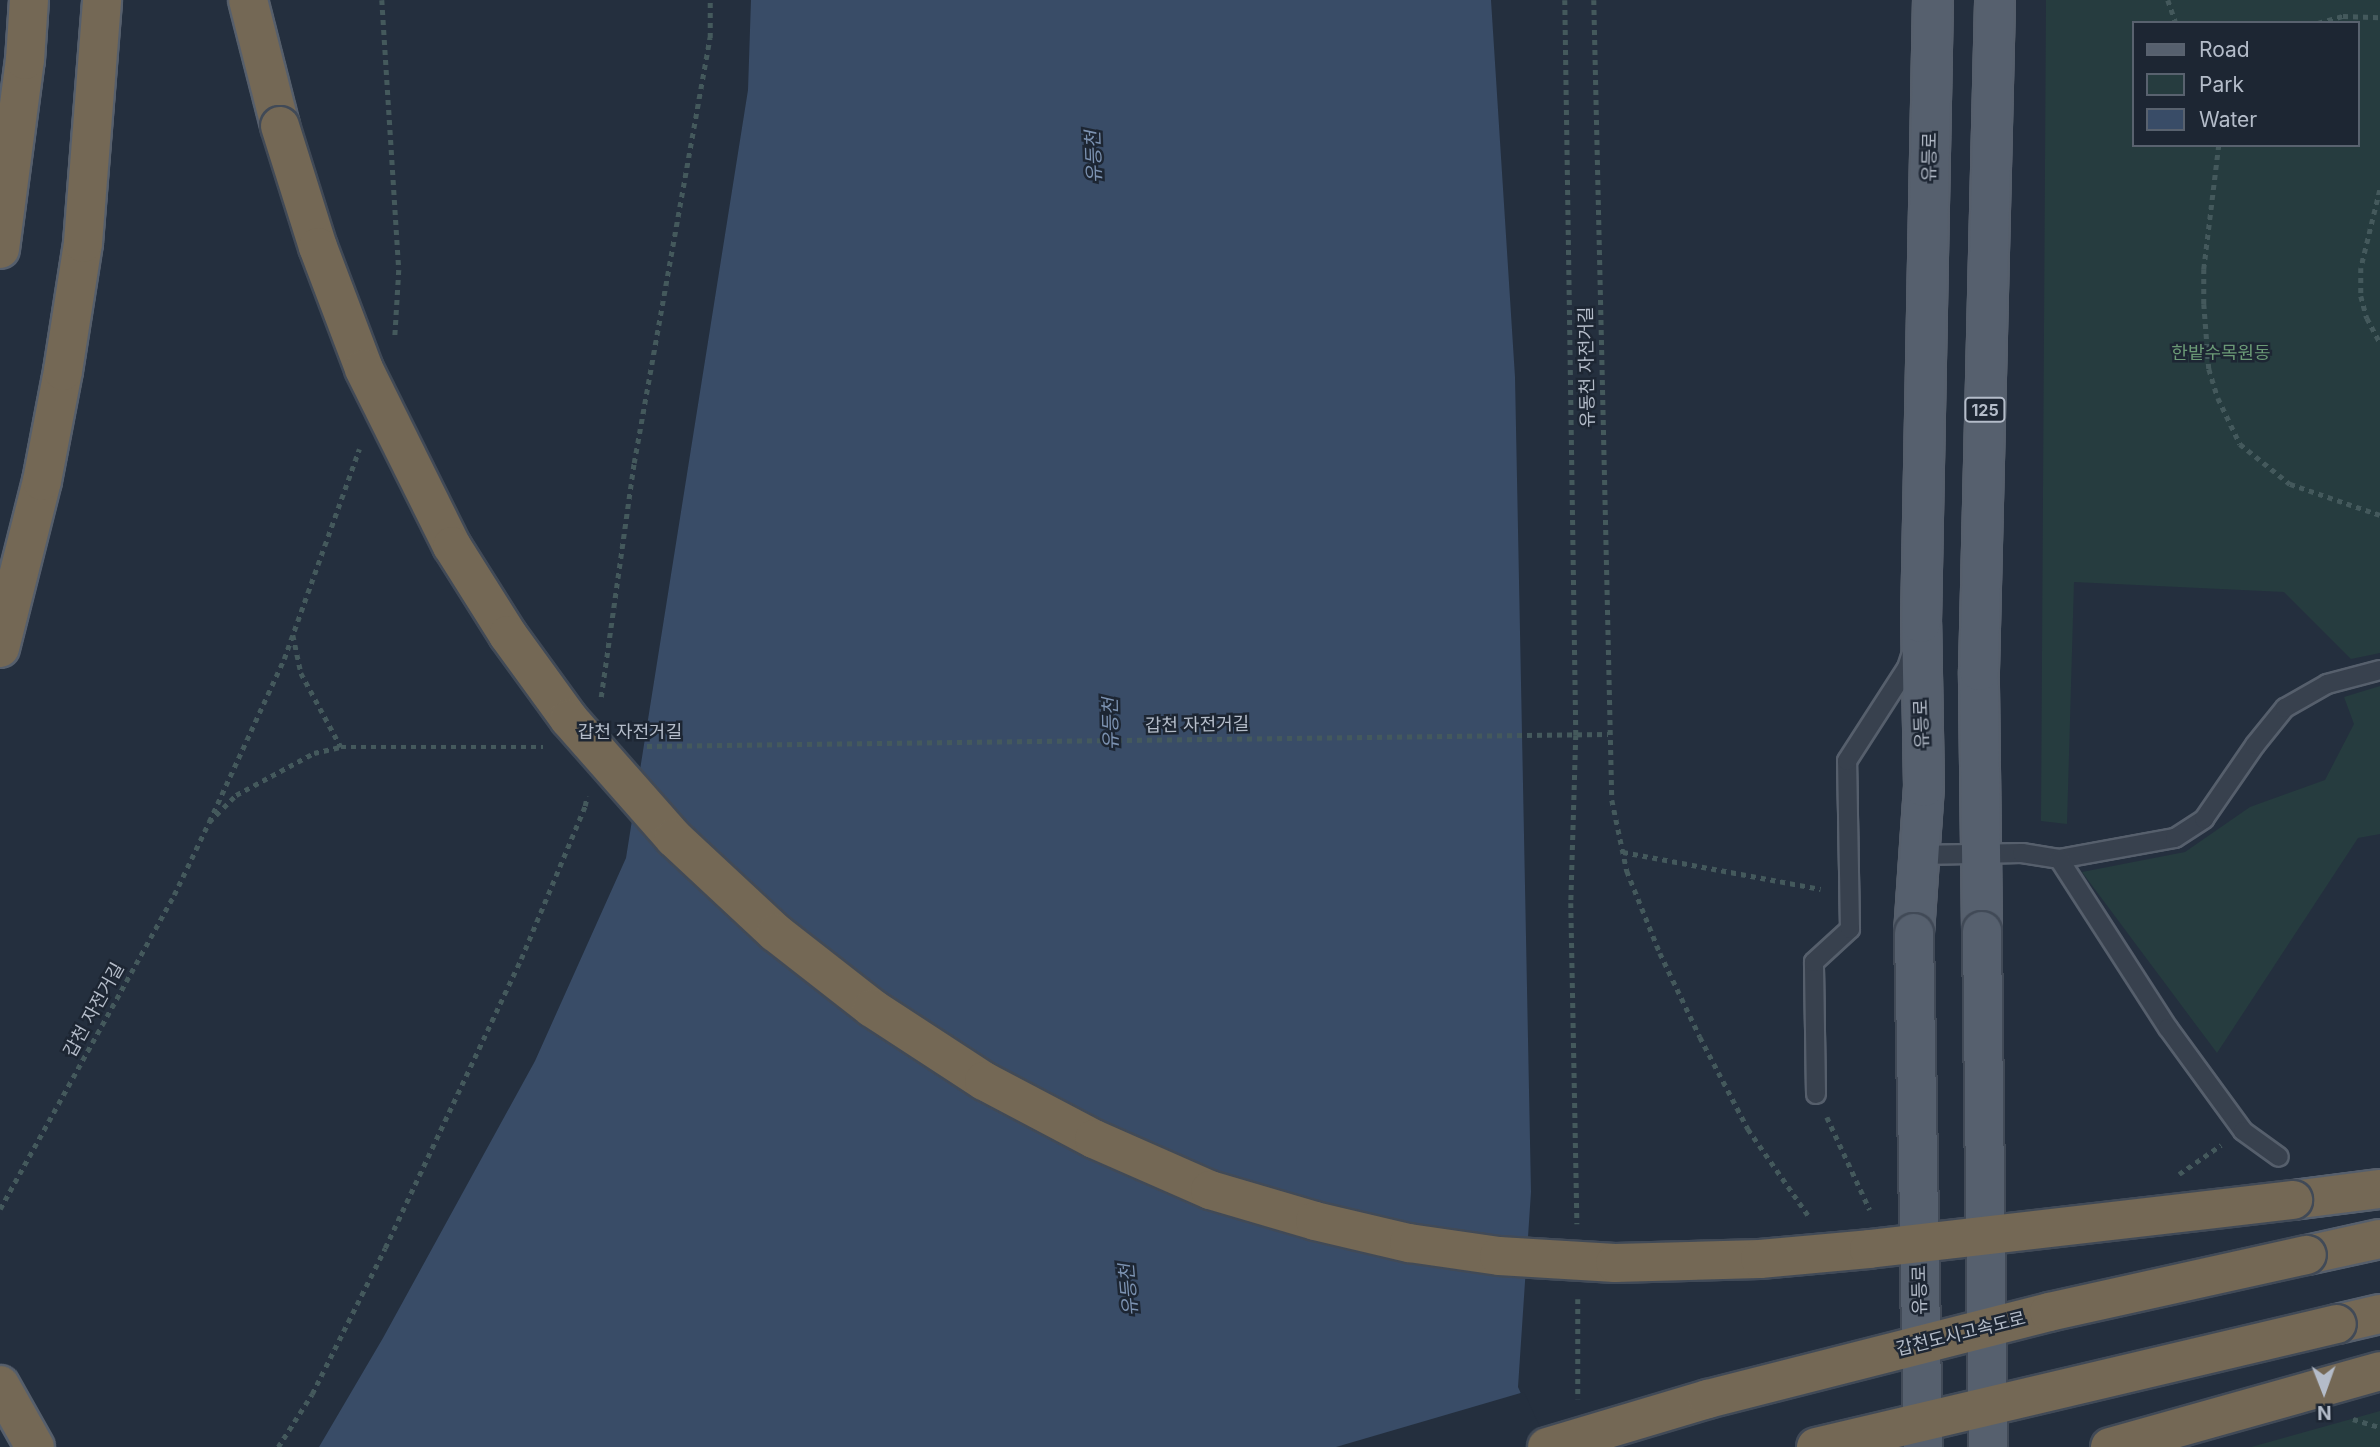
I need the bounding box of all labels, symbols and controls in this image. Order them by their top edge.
legend [2132,21,2359,147]
text: Road [2199,37,2250,62]
text: Park [2199,72,2244,97]
text: Water [2199,107,2257,132]
water label: 유등천 [1082,130,1106,184]
street label: 유등로 [1919,132,1941,182]
street label: 유동천 자전거길 [1575,306,1599,428]
park label: 한밭수목원동 [2171,342,2271,364]
road number: 125 [1964,398,2006,422]
water label: 유등천 [1099,698,1123,750]
street label: 유등로 [1910,699,1934,749]
street label: 갑천 자전거길 [1145,713,1249,737]
street label: 갑천 자전거길 [578,721,682,743]
street label: 갑천 자전거길 [59,959,129,1061]
water label: 유등천 [1115,1263,1143,1317]
street label: 유등로 [1909,1265,1931,1315]
street label: 갑천도시고속도로 [1894,1307,2028,1361]
north arrow [2289,1356,2359,1426]
text: N [2317,1401,2332,1424]

